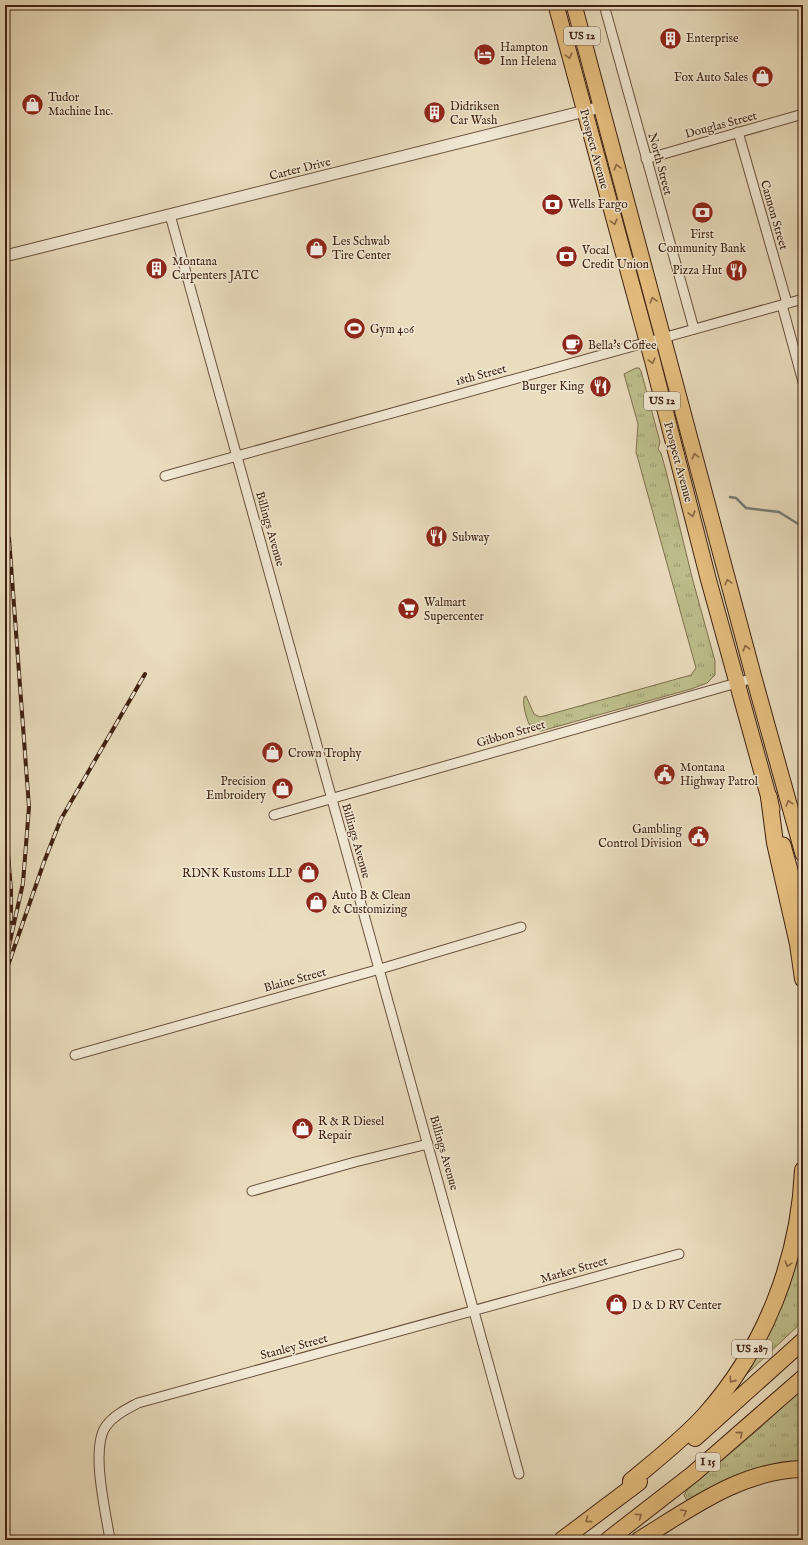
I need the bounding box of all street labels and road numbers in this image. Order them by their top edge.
road number: US 12 [564,27,600,45]
street label: Prospect Avenue [575,107,612,192]
street label: Douglas Street [683,108,759,142]
street label: North Street [644,131,676,197]
street label: Carter Drive [268,154,333,184]
street label: Cannon Street [757,178,791,252]
street label: 18th Street [454,361,508,389]
road number: US 12 [644,392,680,410]
street label: Prospect Avenue [659,420,696,505]
street label: Billings Avenue [252,490,288,569]
street label: Gibbon Street [475,717,547,751]
street label: Billings Avenue [338,802,374,881]
street label: Blaine Street [262,964,328,996]
street label: Billings Avenue [426,1114,462,1193]
street label: Market Street [539,1253,609,1287]
street label: Stanley Street [259,1331,329,1363]
road number: US 287 [732,1340,772,1358]
road number: I 15 [696,1453,720,1471]

